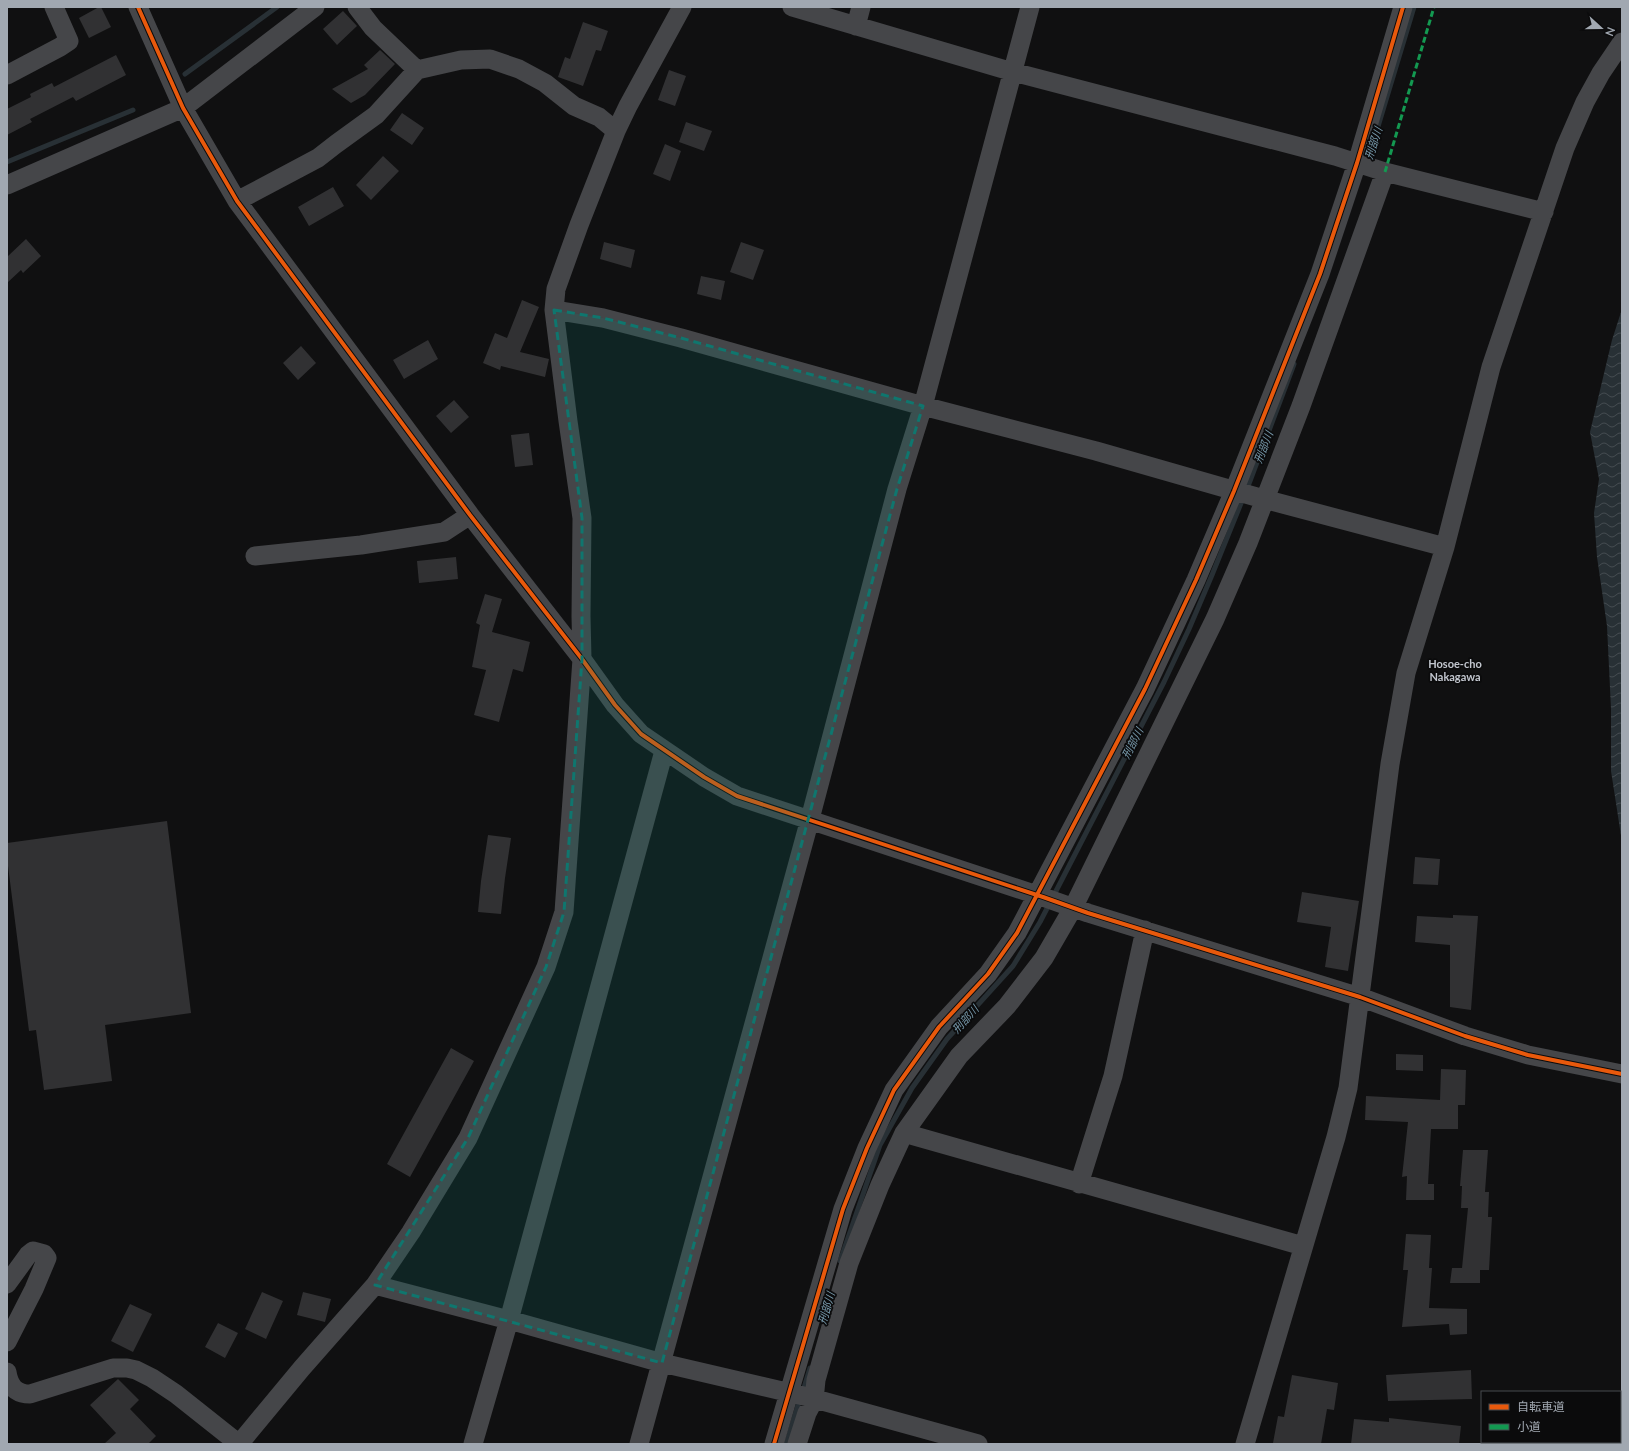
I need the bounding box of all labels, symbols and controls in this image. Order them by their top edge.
north arrow [1581,8,1621,48]
text: N [1603,25,1618,38]
water label: 刑部川 [1362,124,1385,161]
water label: 刑部川 [1251,428,1275,465]
district label: Hosoe-cho Nakagawa [1428,657,1482,683]
water label: 刑部川 [1119,724,1146,761]
water label: 刑部川 [949,1002,982,1036]
water label: 刑部川 [815,1289,837,1326]
legend [1481,1391,1621,1443]
text: 自転車道 [1517,1399,1565,1414]
text: 小道 [1517,1419,1541,1434]

